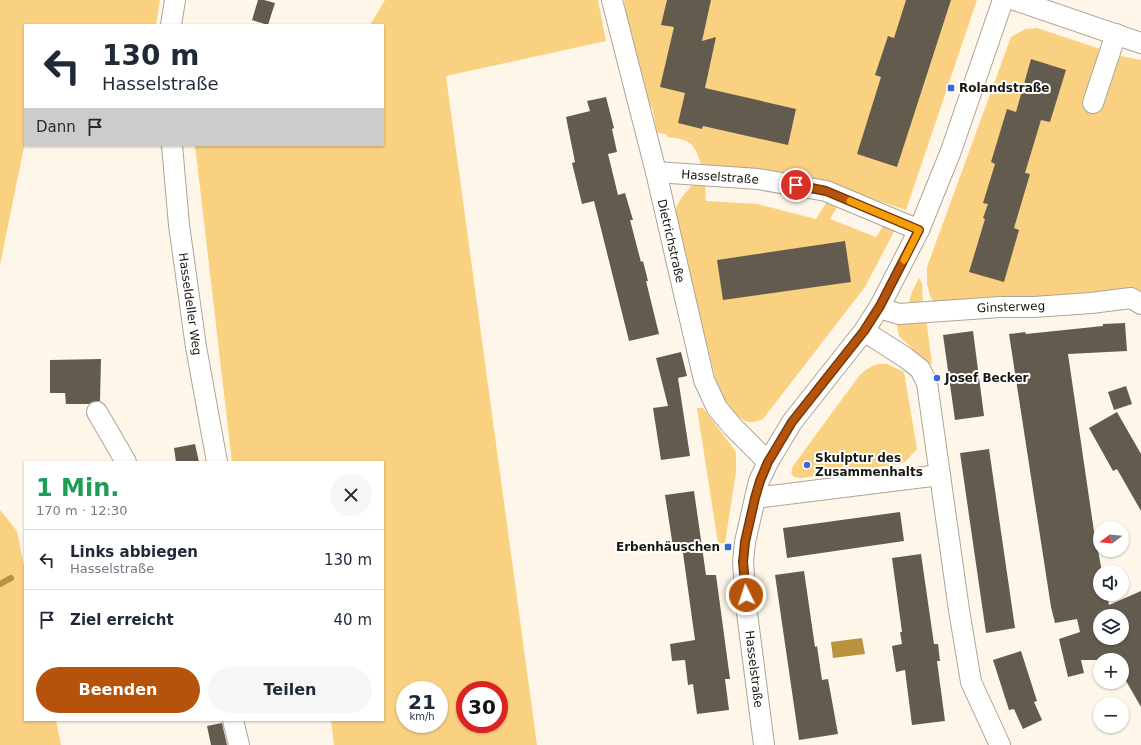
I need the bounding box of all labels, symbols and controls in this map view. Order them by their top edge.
text: 130 m [102,39,199,72]
icon: left [36,40,88,92]
text: Hasselstraße [102,73,219,94]
place label: Rolandstraße [959,81,1050,95]
marker: Rolandstraße [946,83,956,93]
icon: arrive [84,116,106,138]
text: Dann [36,118,76,136]
street label: Hasselstraße [681,167,759,187]
pin [779,168,813,202]
icon: arrive [785,174,807,196]
street label: Dietrichstraße [655,198,687,284]
street label: Hasseldeller Weg [176,252,204,356]
street label: Ginsterweg [977,299,1045,315]
place label: Josef Becker [944,371,1029,385]
marker: Josef Becker [932,373,942,383]
place label: Skulptur des Zusammenhalts [815,451,923,479]
marker: Skulptur des Zusammenhalts [802,460,812,470]
text: 1 Min. [36,474,119,502]
button: close [330,474,372,516]
text: 170 m · 12:30 [36,503,127,518]
north arrow [1093,521,1129,557]
map controls [1093,521,1129,733]
place label: Erbenhäuschen [616,540,720,554]
marker: Erbenhäuschen [723,542,733,552]
text: Links abbiegen [70,543,198,561]
icon: left [36,549,58,571]
text: 130 m [324,551,372,569]
text: Hasselstraße [70,561,154,576]
button: sound [1093,565,1129,601]
position arrow [725,574,767,616]
icon: arrive [36,609,58,631]
button: layers [1093,609,1129,645]
text: Ziel erreicht [70,611,174,629]
text: 40 m [334,611,372,629]
street label: Hasselstraße [742,630,766,708]
button: + [1093,653,1129,689]
button: Beenden [36,667,200,713]
button: Teilen [208,667,372,713]
speed limit sign: 30 [456,681,508,733]
text: 21 [408,690,436,714]
button: − [1093,697,1129,733]
text: km/h [409,711,435,722]

